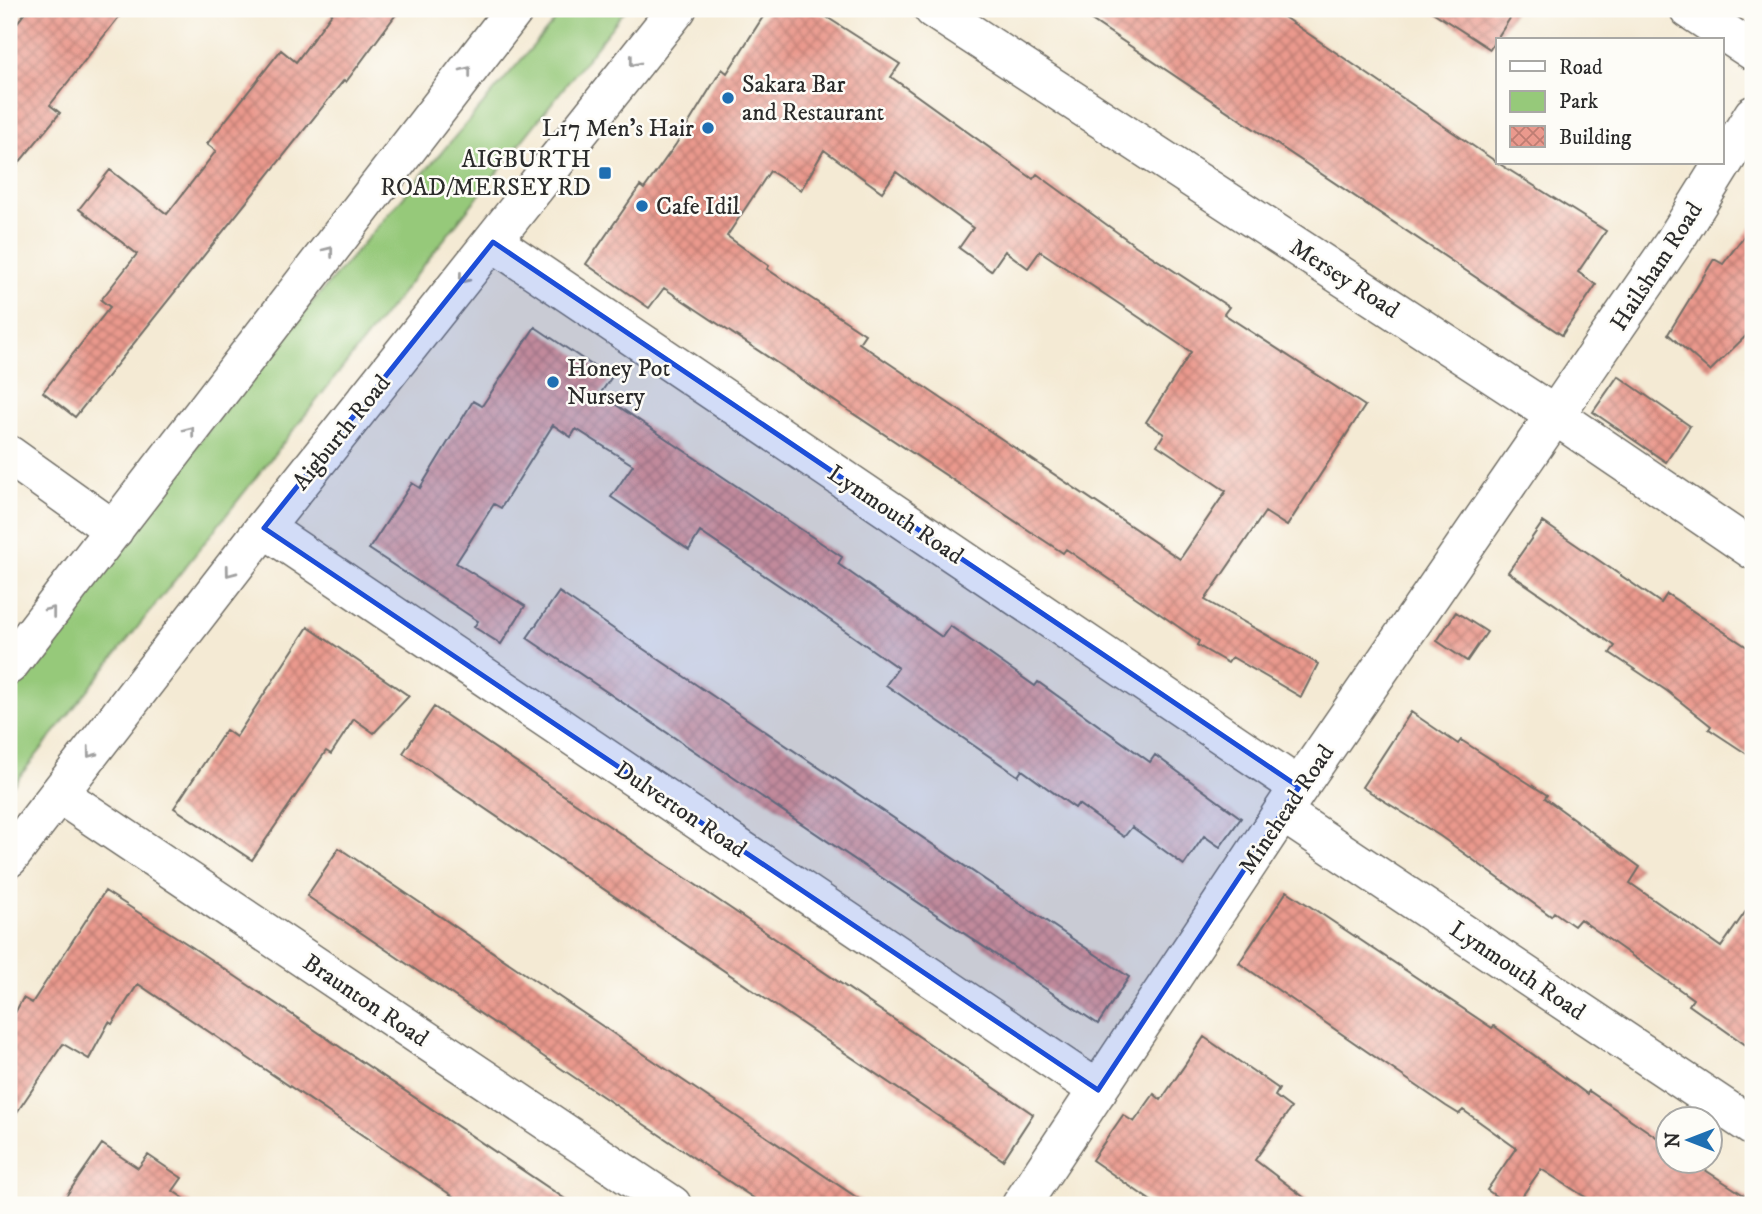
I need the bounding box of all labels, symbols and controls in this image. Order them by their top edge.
legend [1496,38,1724,164]
one-way arrow [630,55,643,67]
text: Road [1559,55,1603,81]
one-way arrow [459,66,472,78]
place label: Sakara Bar and Restaurant [742,70,885,128]
text: Park [1559,89,1599,115]
marker: Sakara Bar and Restaurant [720,90,736,106]
place label: L17 Men's Hair [542,114,694,144]
marker: L17 Men's Hair [700,120,716,136]
text: Building [1559,125,1632,151]
place label: AIGBURTH ROAD/MERSEY RD [380,145,591,203]
marker: AIGBURTH ROAD/MERSEY RD [597,165,613,181]
place label: Cafe Idil [656,192,741,222]
street label: Hailsham Road [1604,197,1710,337]
marker: Cafe Idil [634,198,650,214]
street label: Mersey Road [1284,232,1405,325]
one-way arrow [320,246,333,259]
one-way arrow [458,272,471,284]
place label: Honey Pot Nursery [567,354,671,412]
street label: Aigburth Road [286,369,398,496]
marker: Honey Pot Nursery [545,374,561,390]
one-way arrow [182,427,195,439]
street label: Lynmouth Road [822,458,969,571]
one-way arrow [225,564,238,577]
one-way arrow [42,606,55,619]
street label: Minehead Road [1232,739,1341,880]
one-way arrow [87,745,100,757]
street label: Dulverton Road [609,755,752,865]
street label: Lynmouth Road [1444,914,1591,1027]
street label: Braunton Road [297,948,434,1054]
north arrow [1654,1106,1724,1176]
text: N [1662,1132,1685,1148]

